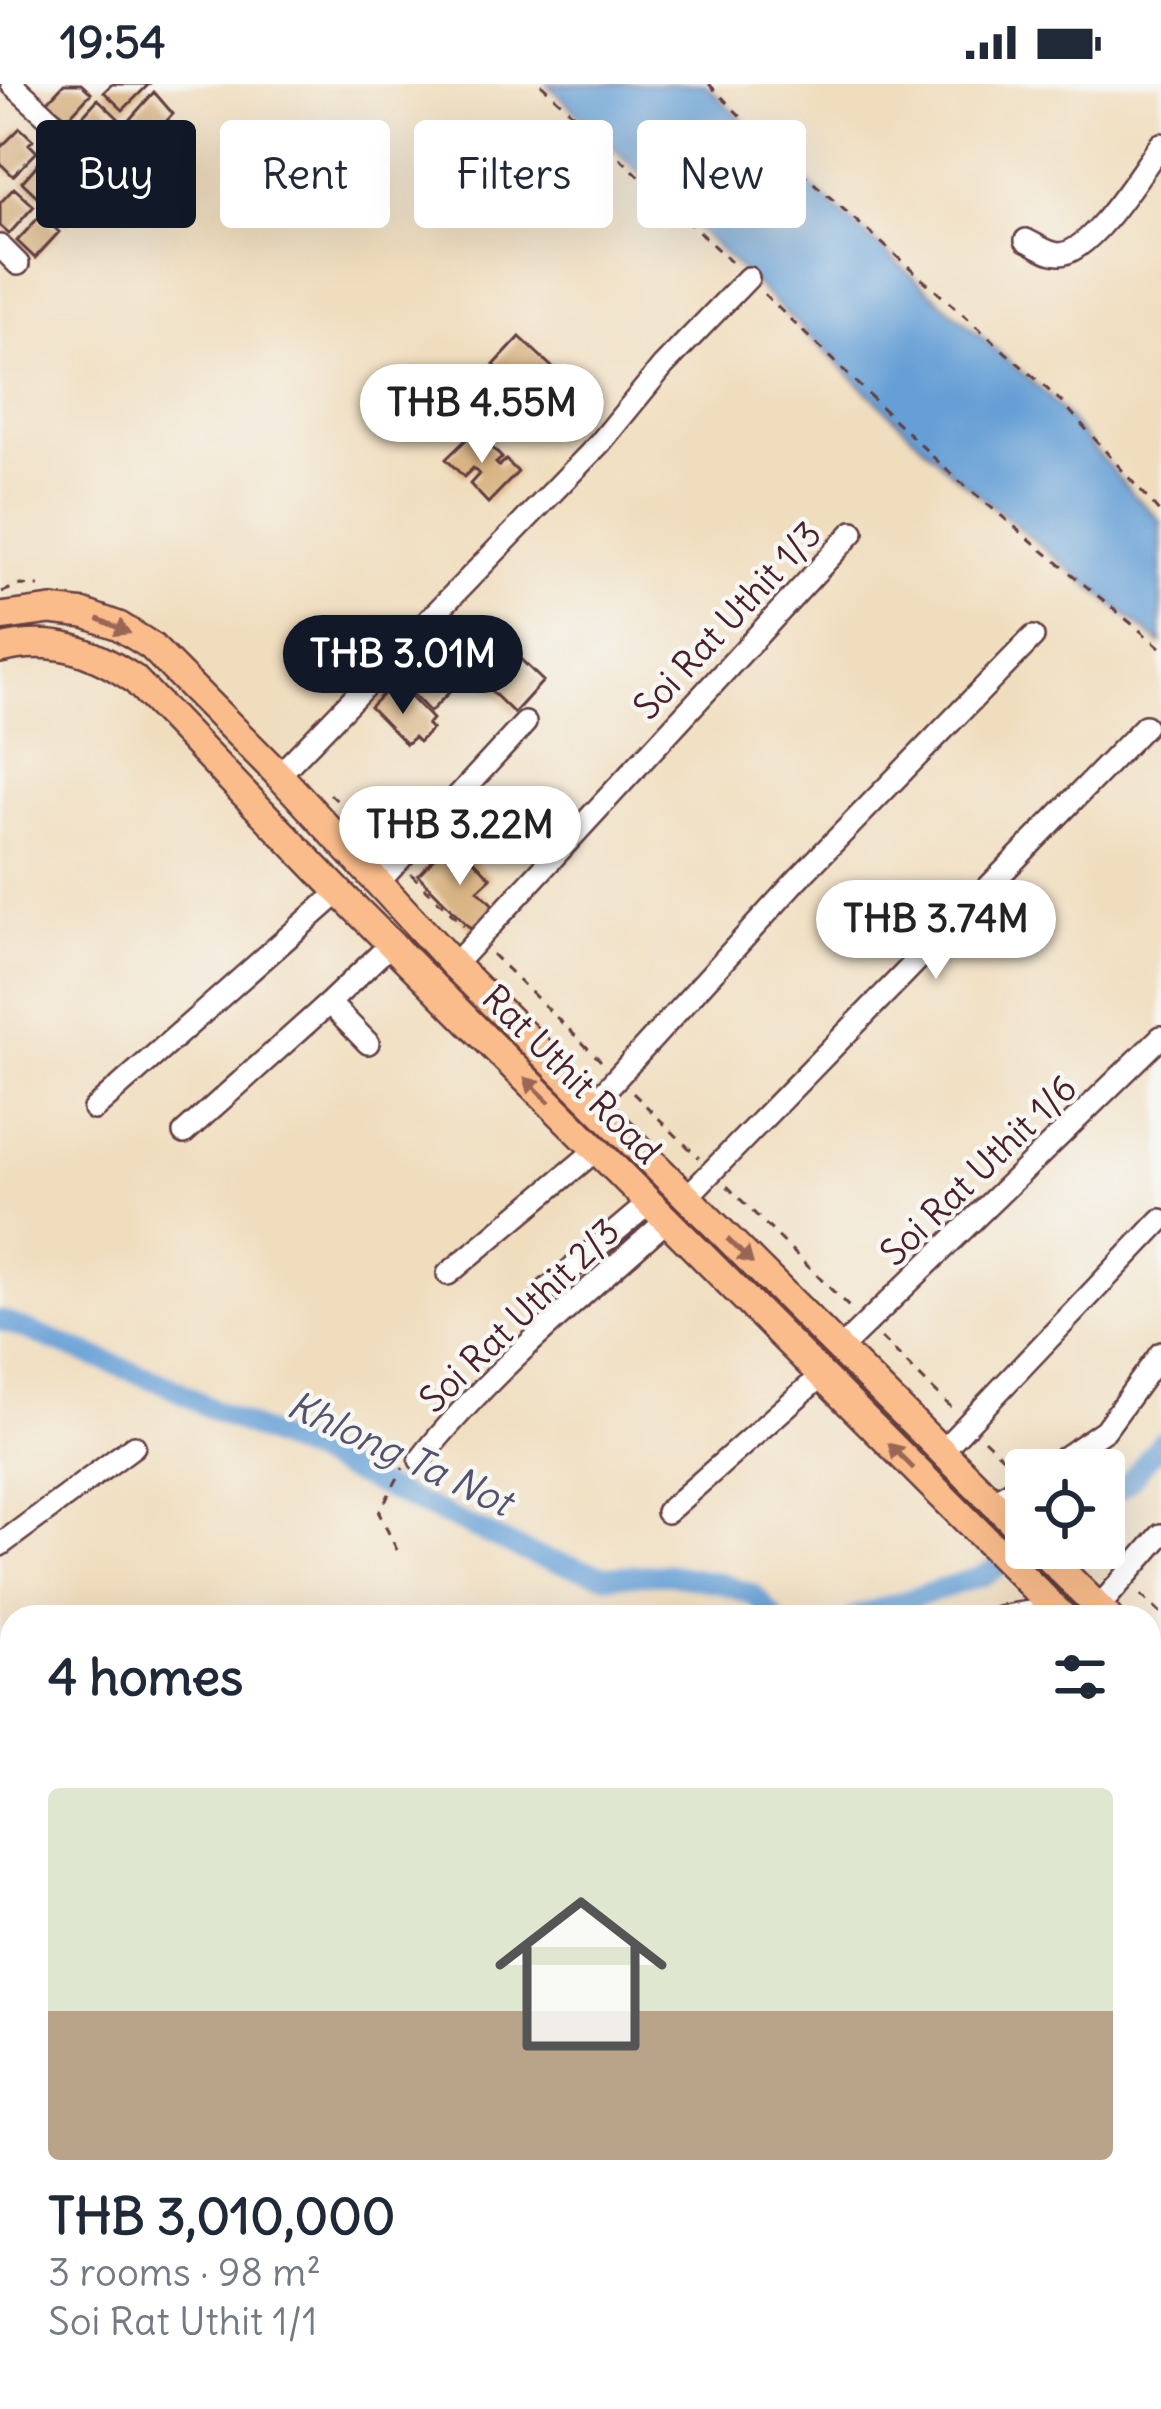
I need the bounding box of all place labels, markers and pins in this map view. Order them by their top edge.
pin: THB 4.55M [345,364,619,466]
pin: THB 3.01M [266,615,540,717]
pin: THB 3.22M [323,786,597,888]
pin: THB 3.74M [799,880,1073,982]

